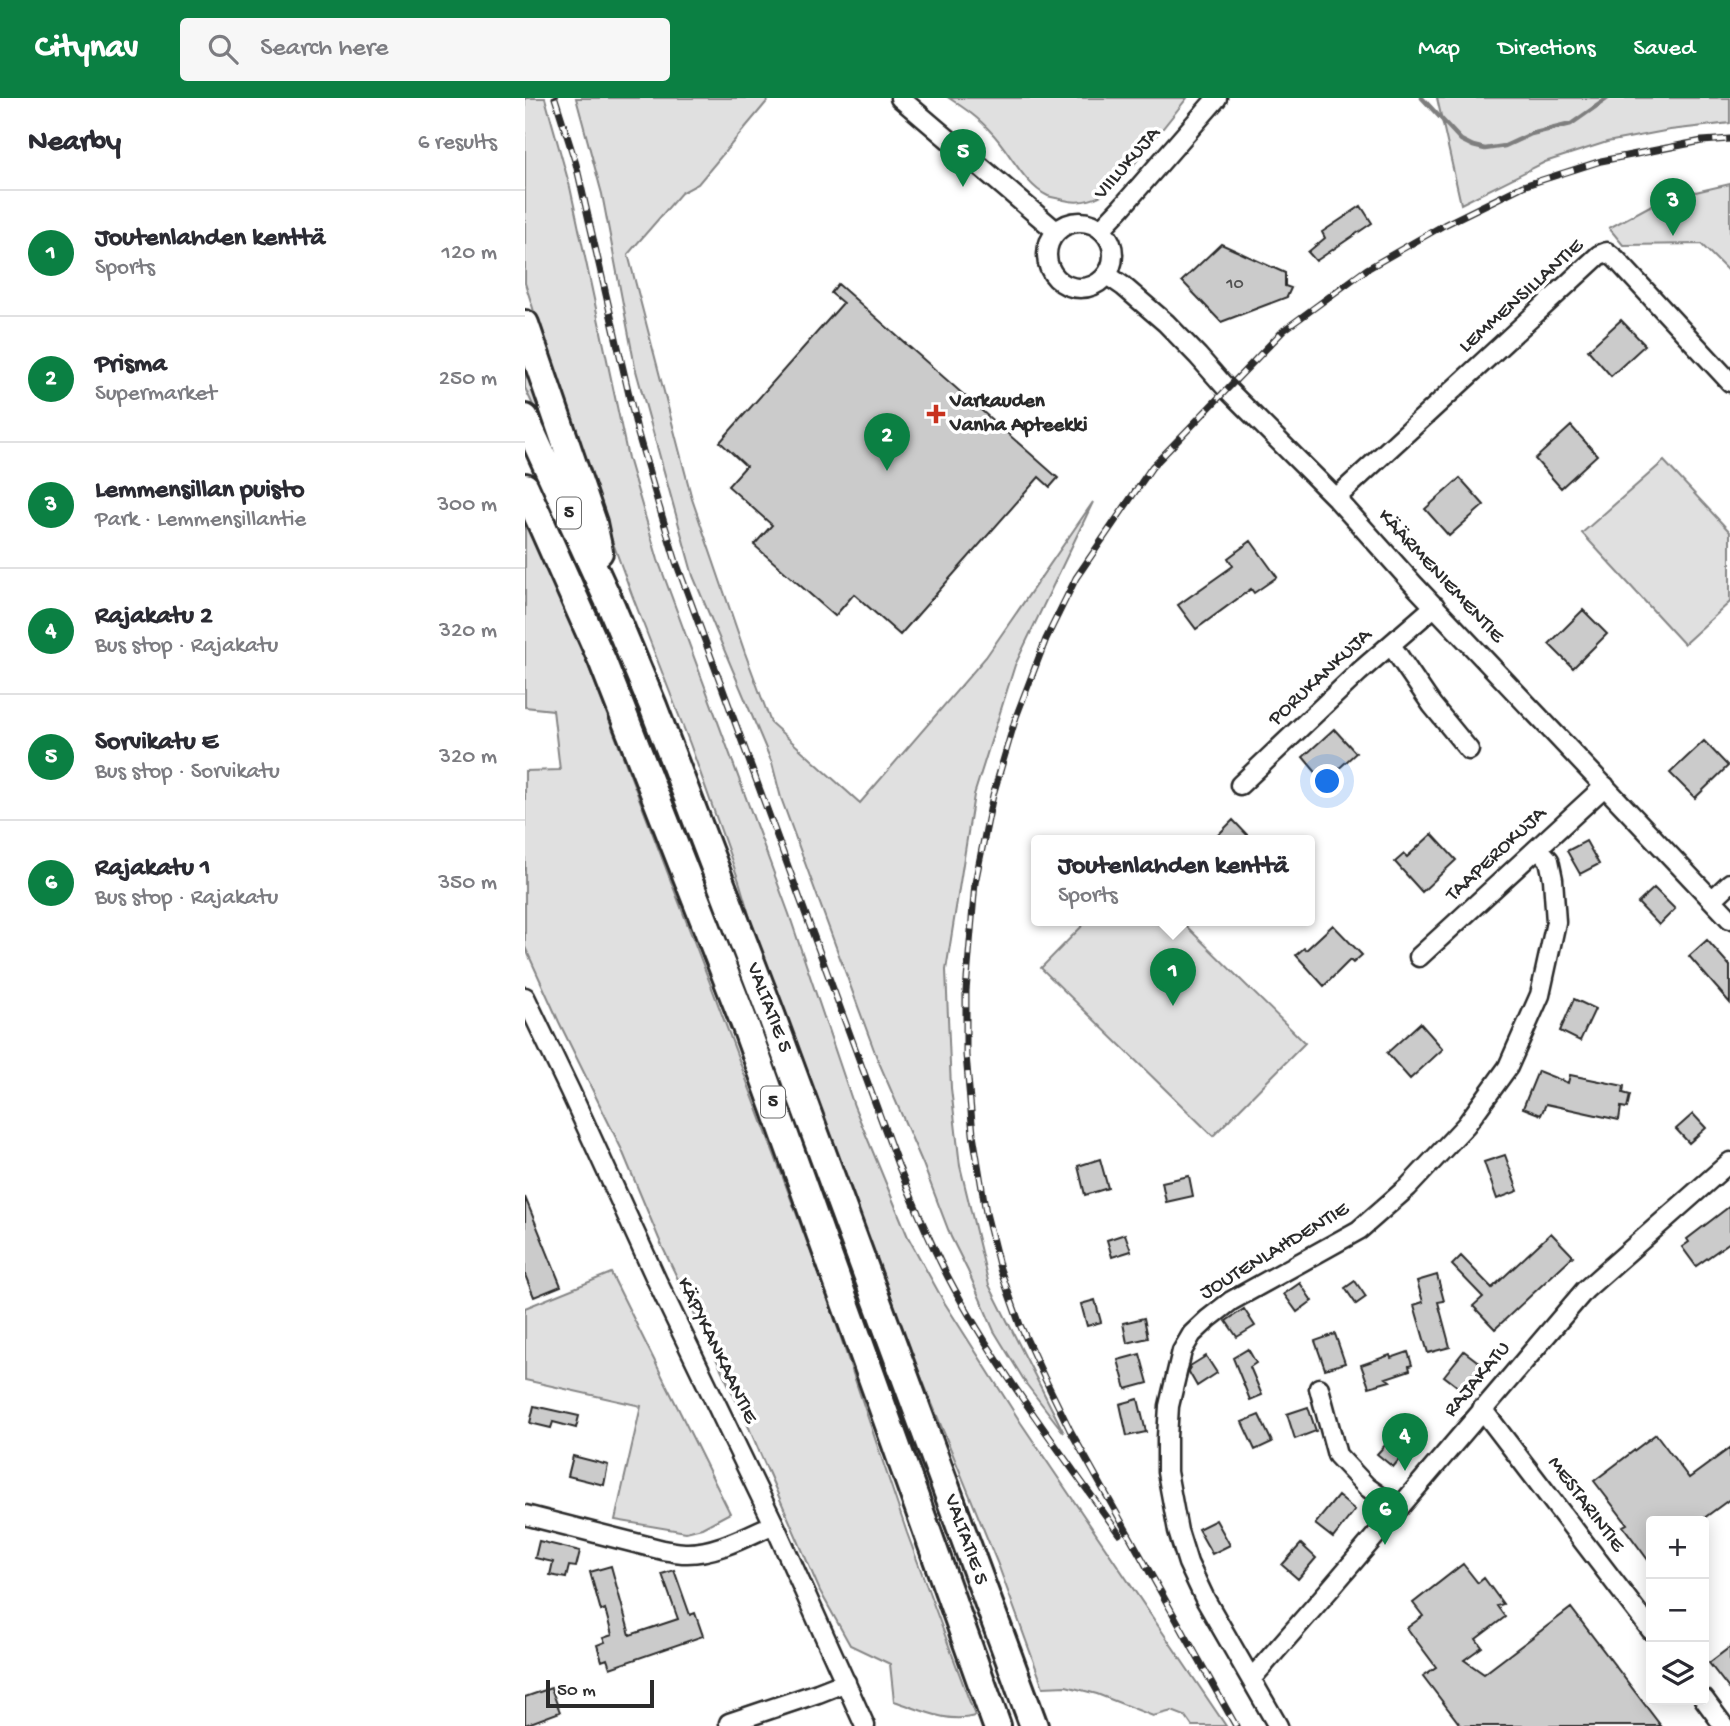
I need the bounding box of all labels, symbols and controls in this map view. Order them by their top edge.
search box [180,18,670,81]
text: Citynav [35,30,138,68]
icon: search [204,30,242,68]
text: Search here [260,34,388,65]
text: Map [1418,35,1460,64]
text: Directions [1498,35,1596,64]
text: Saved [1634,35,1695,64]
street label: VIILUKUJA [1089,121,1168,206]
text: Nearby [28,126,121,161]
pin: 5 [940,129,986,187]
text: 6 results [418,130,497,157]
pin: 3 [1650,178,1696,236]
text: Joutenlahden kenttä [95,224,325,255]
street label: LEMMENSILLANTIE [1454,234,1590,360]
text: 1 [46,240,56,267]
text: 120 m [442,240,497,267]
text: Sports [95,255,155,282]
house number: 10 [1225,274,1244,295]
text: Prisma [95,350,167,381]
text: 2 [45,366,57,393]
text: 250 m [439,366,497,393]
text: Supermarket [95,381,217,408]
place label: Varkauden Vanha Apteekki [949,390,1087,439]
marker: Varkauden Vanha Apteekki [928,406,944,422]
pin: 2 [864,413,910,471]
text: Lemmensillan puisto [95,476,305,507]
text: 3 [45,492,57,519]
text: 300 m [437,492,497,519]
road number: 5 [557,498,581,528]
street label: KÄÄRMENIEMENTIE [1371,505,1509,650]
text: Park · Lemmensillantie [95,507,306,534]
text: Rajakatu 2 [95,602,213,633]
text: 4 [46,618,56,645]
text: 320 m [439,618,497,645]
street label: PORUKANKUJA [1263,623,1379,733]
text: Bus stop · Rajakatu [95,633,278,660]
text: Sorvikatu E [95,728,218,759]
text: 5 [45,744,57,771]
text: 320 m [439,744,497,771]
text: Bus stop · Sorvikatu [95,759,280,786]
your location [1310,764,1344,798]
street label: TAAPEROKUJA [1441,801,1554,909]
popup [1031,835,1315,926]
text: Joutenlahden kenttä [1058,852,1288,883]
text: Rajakatu 1 [95,854,211,885]
text: 6 [45,870,57,897]
text: 350 m [438,870,497,897]
text: Sports [1058,883,1118,910]
text: Bus stop · Rajakatu [95,885,278,912]
pin: 1 [1150,948,1196,1006]
street label: VALTATIE 5 [739,958,797,1057]
road number: 5 [761,1086,785,1118]
street label: JOUTENLAHDENTIE [1196,1197,1355,1306]
street label: KÄPYKANKAANTIE [670,1274,763,1429]
street label: RAJAKATU [1439,1337,1517,1423]
pin: 4 [1382,1413,1428,1471]
street label: MESTARINTIE [1541,1452,1630,1559]
pin: 6 [1362,1487,1408,1545]
street label: VALTATIE 5 [937,1490,993,1589]
map controls [1646,1516,1709,1705]
button: + [1646,1516,1709,1579]
button: − [1646,1579,1709,1642]
button: layers [1646,1642,1709,1705]
scale bar [546,1677,655,1709]
text: 50 m [557,1680,596,1703]

